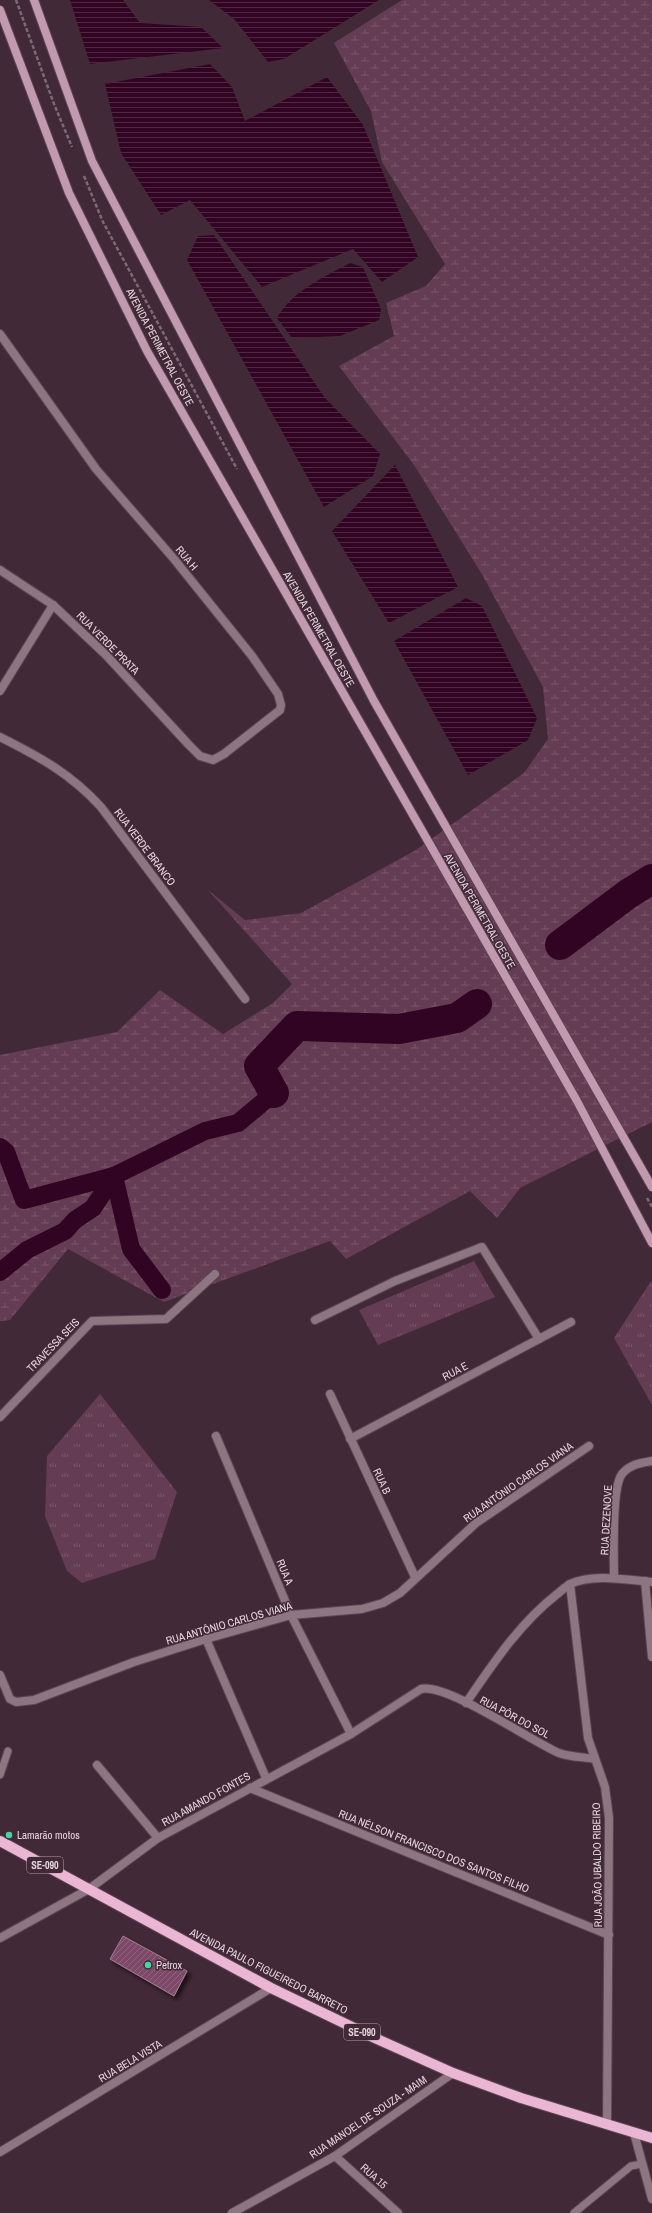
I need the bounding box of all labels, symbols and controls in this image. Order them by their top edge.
street label: AVENIDA PERIMETRAL OESTE [123,285,197,408]
street label: RUA H [173,543,201,573]
street label: AVENIDA PERIMETRAL OESTE [280,568,358,689]
street label: RUA VERDE PRATA [74,609,143,678]
street label: RUA VERDE BRANCO [111,806,179,888]
street label: AVENIDA PERIMETRAL OESTE [441,850,519,971]
street label: TRAVESSA SEIS [24,1315,82,1375]
street label: RUA E [440,1358,470,1384]
street label: RUA ANTÔNIO CARLOS VIANA [460,1438,576,1525]
street label: RUA B [370,1466,394,1496]
street label: RUA DEZENOVE [597,1484,615,1556]
street label: RUA A [273,1557,297,1588]
street label: RUA ANTÔNIO CARLOS VIANA [164,1598,295,1648]
street label: RUA PÔR DO SOL [478,1693,552,1741]
street label: RUA AMANDO FONTES [159,1769,253,1829]
street label: RUA JOÃO UBALDO RIBEIRO [589,1802,605,1928]
street label: RUA NÉLSON FRANCISCO DOS SANTOS FILHO [337,1806,531,1896]
place label: Lamarão motos [17,1828,80,1842]
marker: Lamarão motos [4,1830,14,1840]
road number: SE-090 [27,1857,63,1873]
street label: AVENIDA PAULO FIGUEIREDO BARRETO [187,1924,350,2017]
place label: Petrox [156,1958,183,1972]
marker: Petrox [143,1960,153,1970]
road number: SE-090 [344,2024,380,2040]
street label: RUA BELA VISTA [96,2036,165,2085]
street label: RUA MANOEL DE SOUZA - MAIM [307,2072,429,2162]
street label: RUA 15 [358,2160,390,2192]

